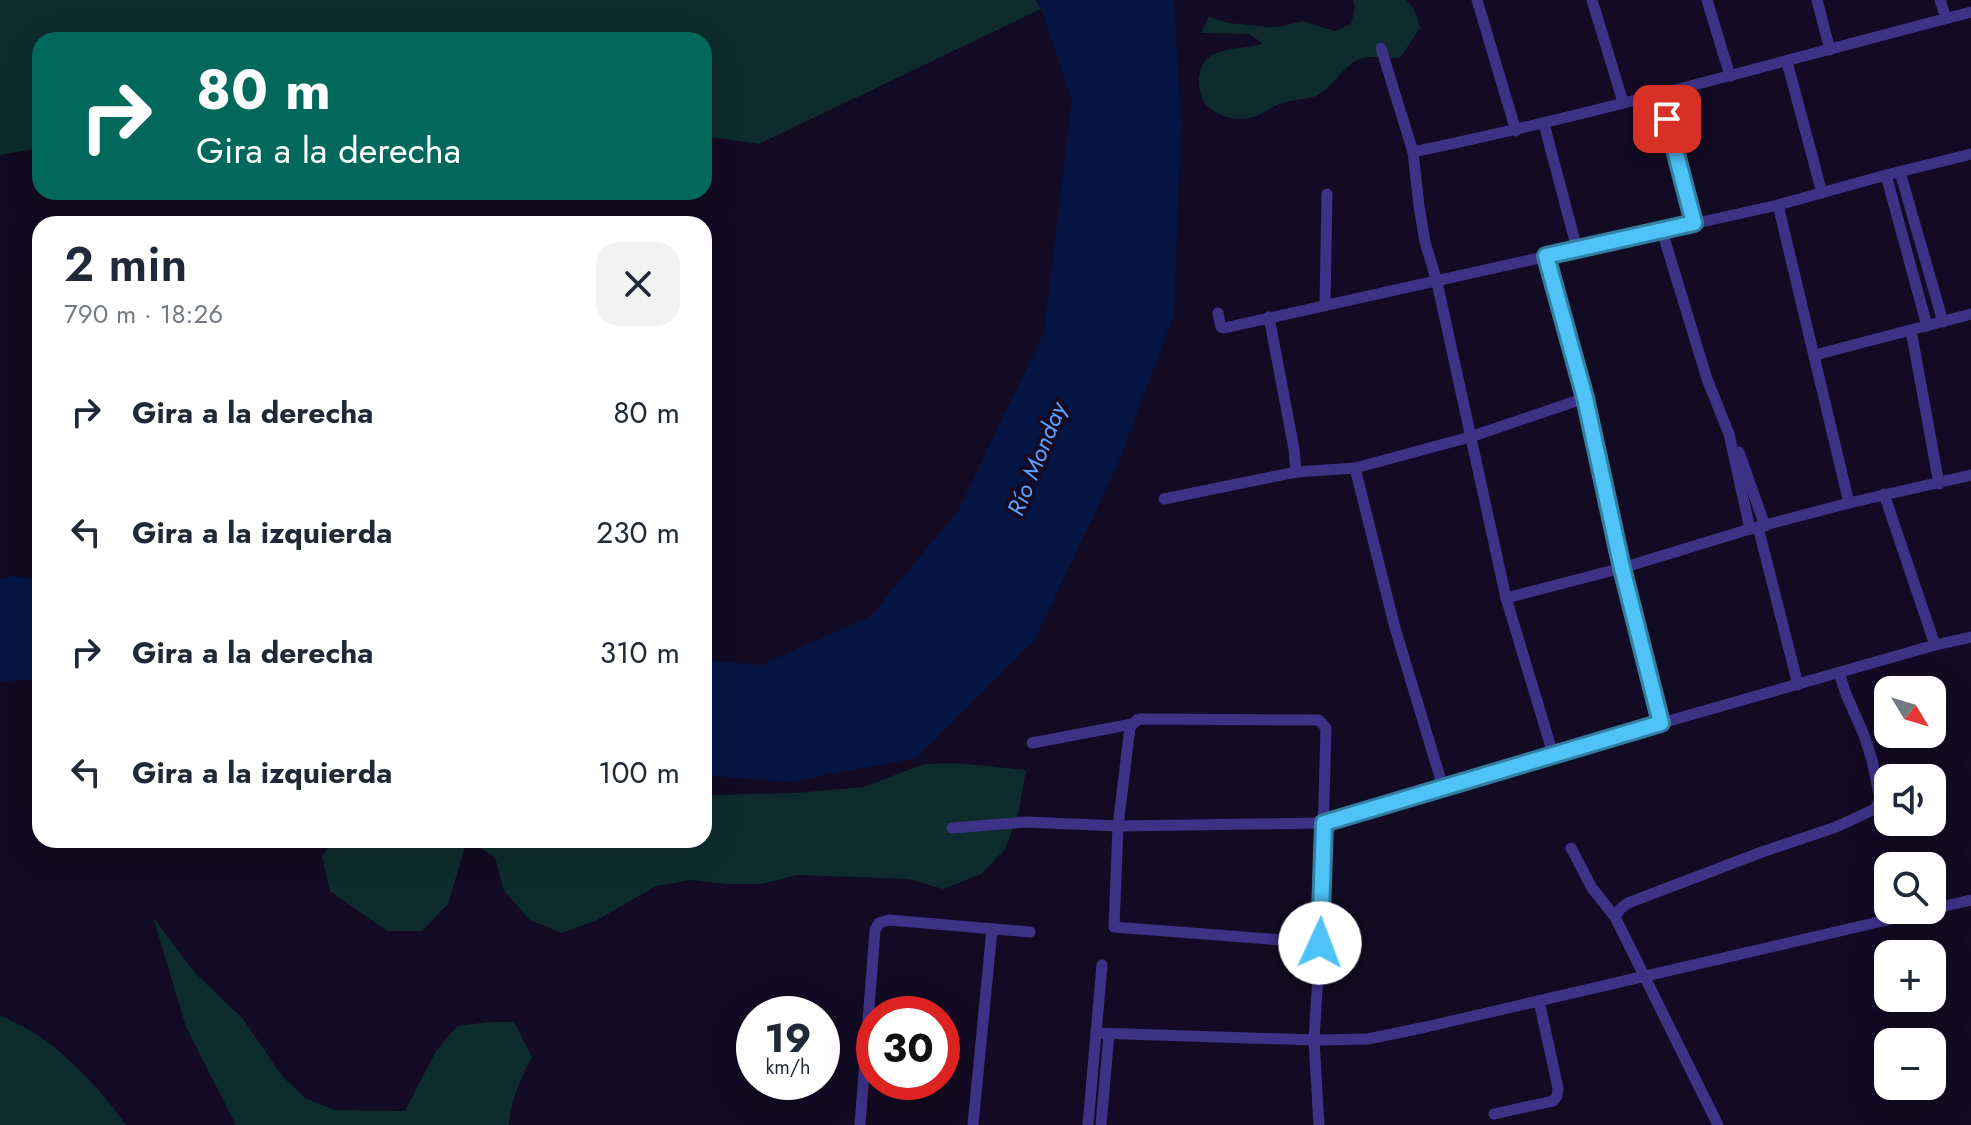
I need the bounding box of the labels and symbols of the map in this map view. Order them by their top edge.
pin [1633,85,1701,153]
water label: Río Monday [998,395,1076,521]
north arrow [1874,676,1946,748]
position arrow [1278,901,1362,985]
speed limit sign: 30 [856,996,960,1100]

